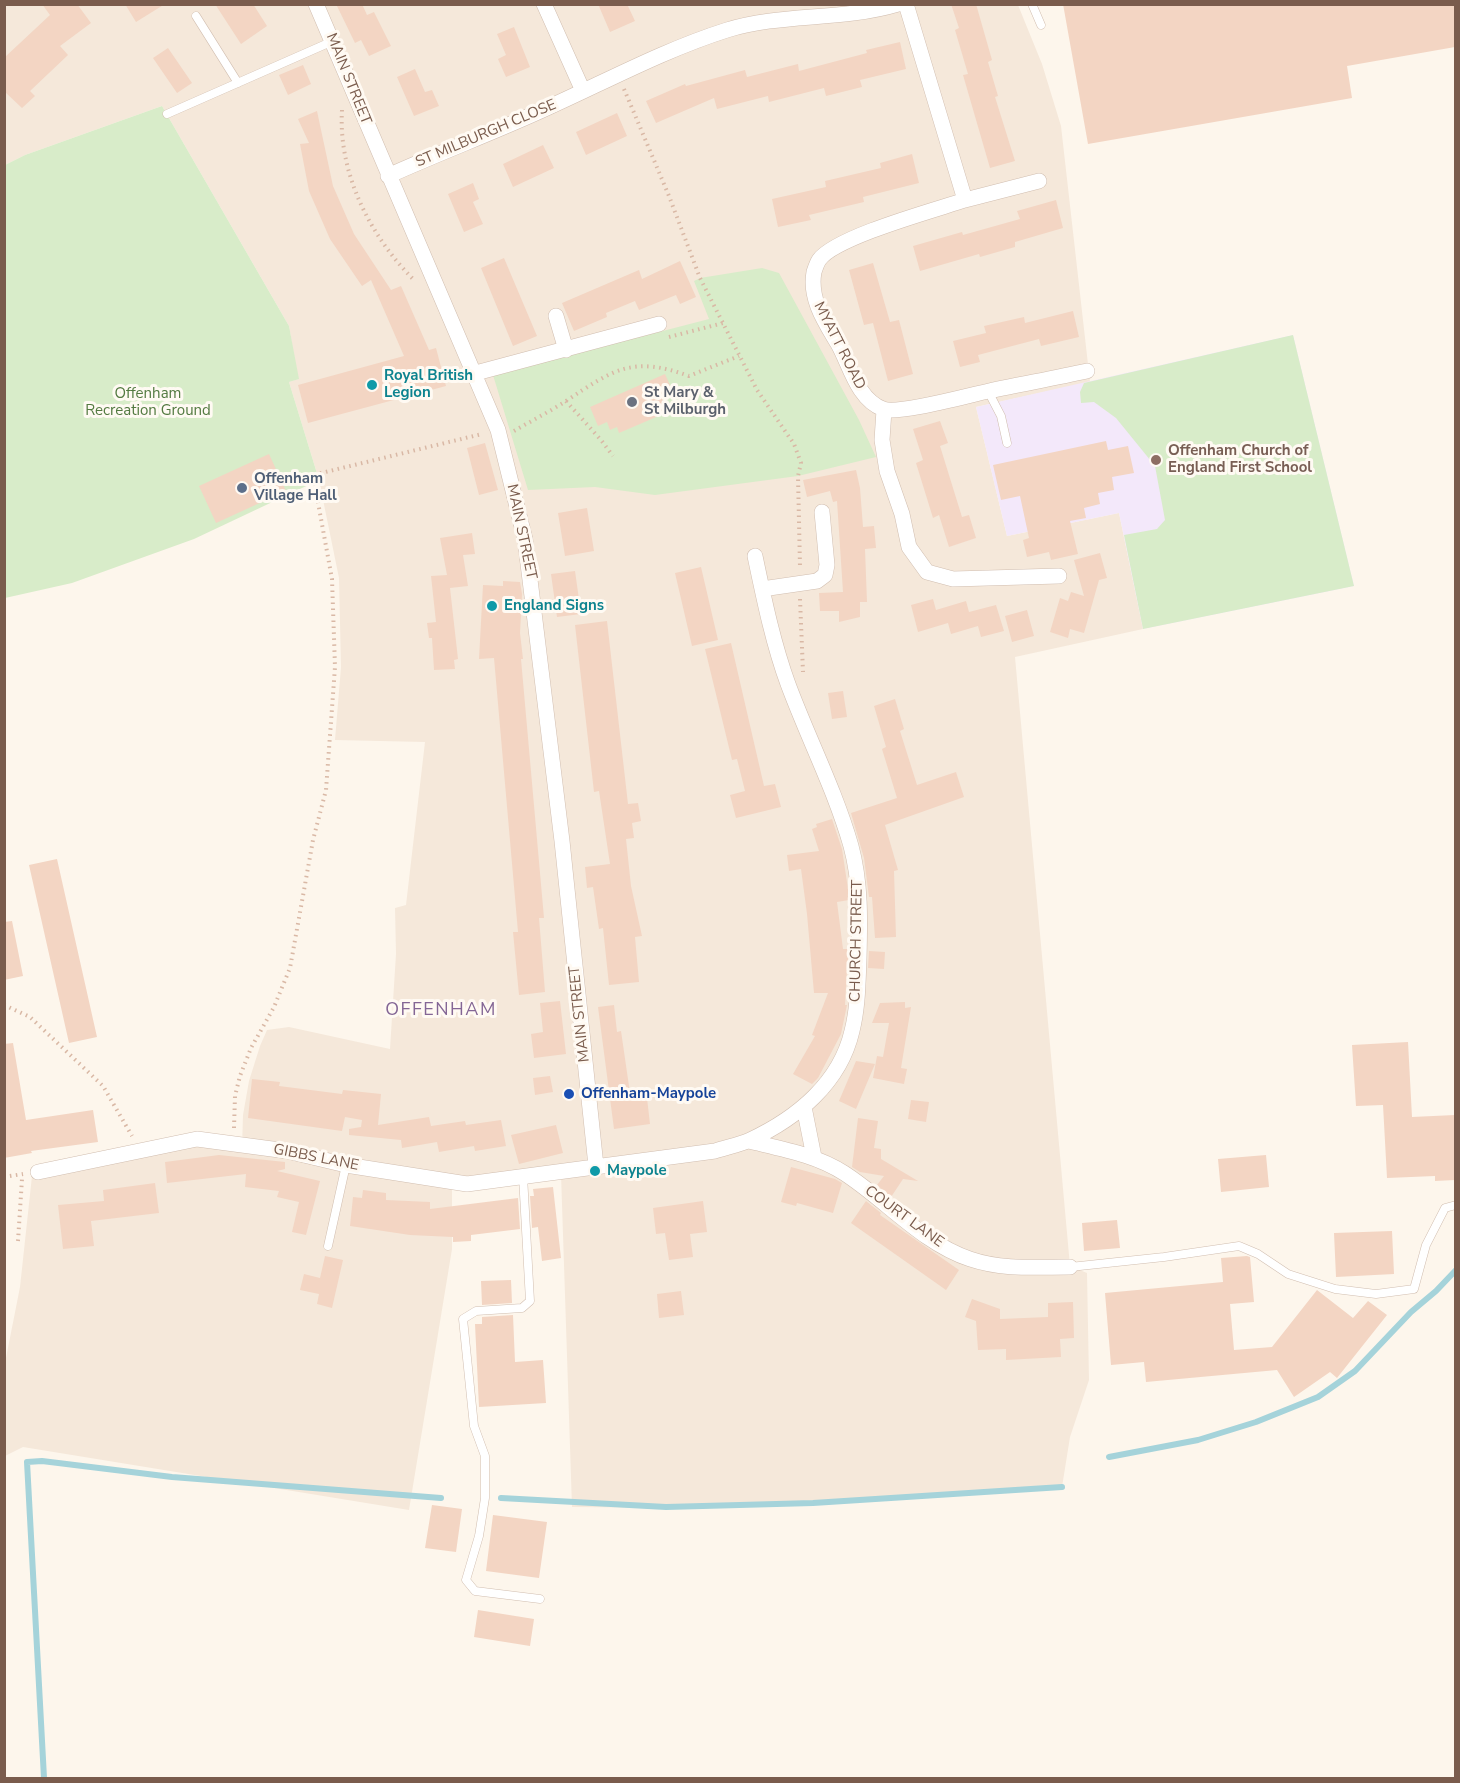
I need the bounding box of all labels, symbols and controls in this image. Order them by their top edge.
street label: MAIN STREET [321,31,375,127]
street label: ST MILBURGH CLOSE [413,96,559,172]
street label: MYATT ROAD [809,299,869,393]
place label: Royal British Legion [384,367,473,402]
marker: Royal British Legion [365,378,379,392]
place label: St Mary & St Milburgh [644,384,726,419]
park label: Offenham Recreation Ground [85,385,211,420]
marker: St Mary & St Milburgh [625,395,639,409]
place label: Offenham Church of England First School [1168,442,1312,477]
marker: Offenham Church of England First School [1149,453,1163,467]
place label: Offenham Village Hall [254,470,337,505]
marker: Offenham Village Hall [235,481,249,495]
street label: MAIN STREET [502,483,540,581]
place label: England Signs [504,597,604,615]
marker: England Signs [485,599,499,613]
street label: CHURCH STREET [847,880,867,1002]
street label: MAIN STREET [566,965,594,1063]
district label: OFFENHAM [385,1000,497,1022]
place label: Offenham-Maypole [581,1085,716,1103]
marker: Offenham-Maypole [562,1087,576,1101]
street label: GIBBS LANE [272,1141,360,1175]
place label: Maypole [607,1162,667,1180]
marker: Maypole [588,1164,602,1178]
street label: COURT LANE [861,1182,947,1252]

